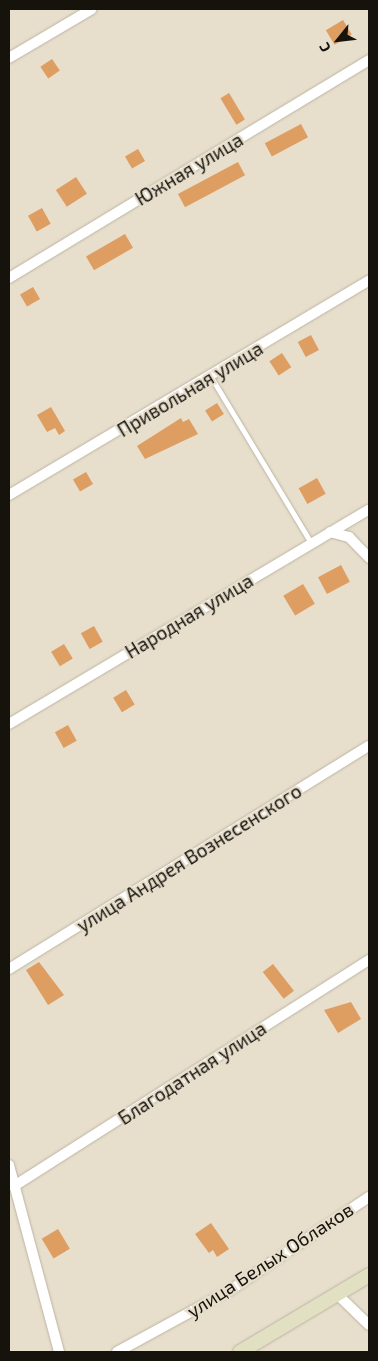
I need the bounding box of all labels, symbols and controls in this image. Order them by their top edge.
north arrow [313,15,363,65]
text: С [315,40,334,55]
street label: Южная улица [131,128,247,210]
street label: Привольная улица [113,337,267,441]
street label: Народная улица [121,569,257,663]
street label: улица Андрея Вознесенского [72,779,306,937]
street label: Благодатная улица [114,1017,270,1129]
street label: улица Белых Облаков [182,1198,358,1322]

